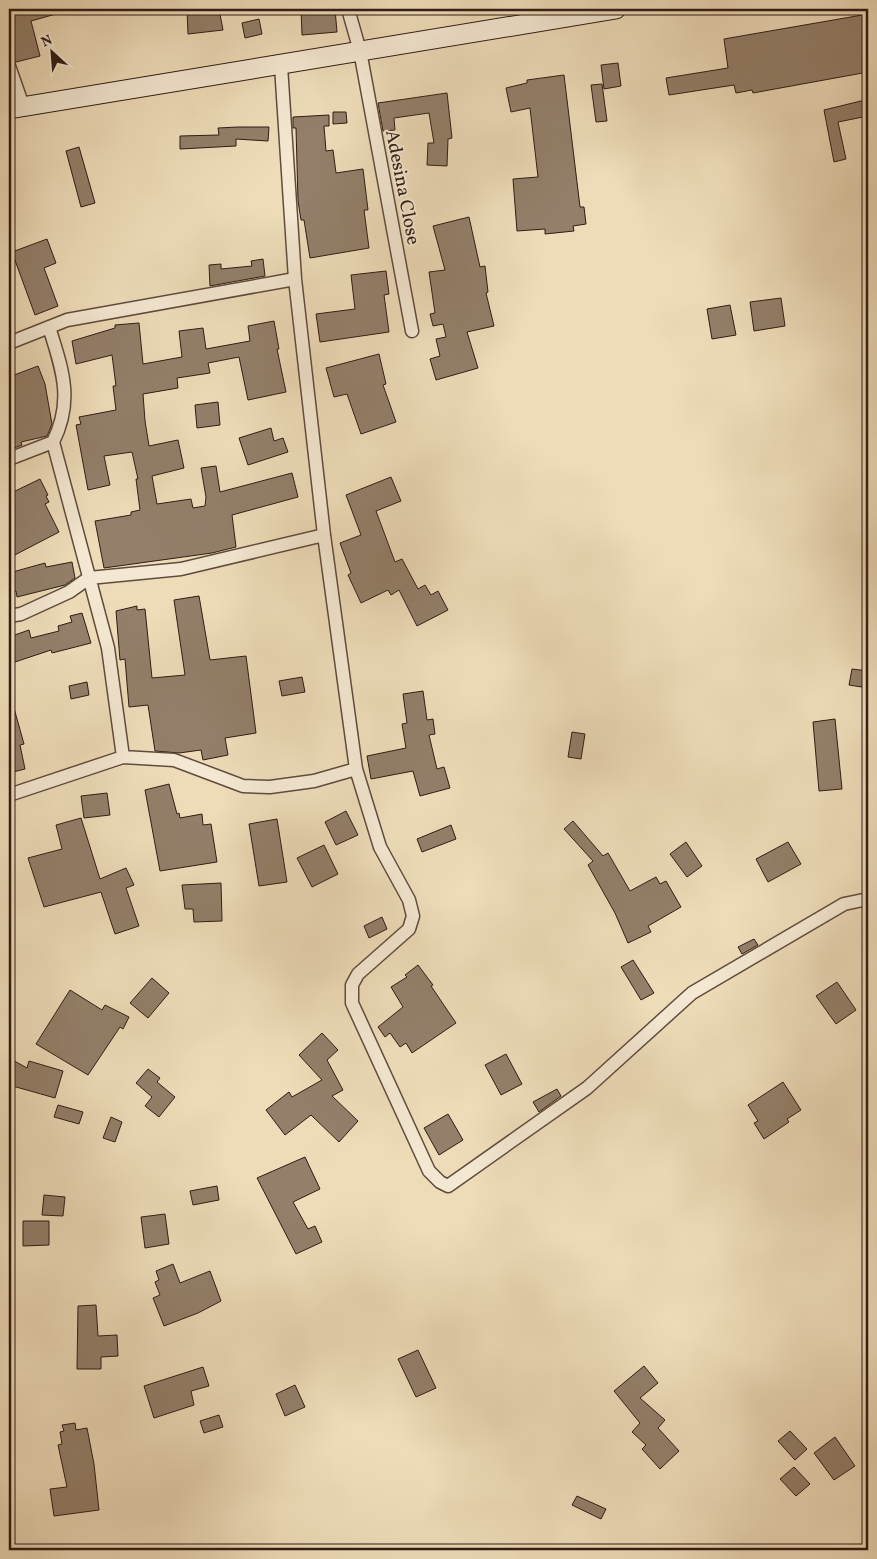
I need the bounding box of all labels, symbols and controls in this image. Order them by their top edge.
north arrow [28,28,78,78]
text: N [38,31,56,52]
street label: Adesina Close [378,128,426,247]

